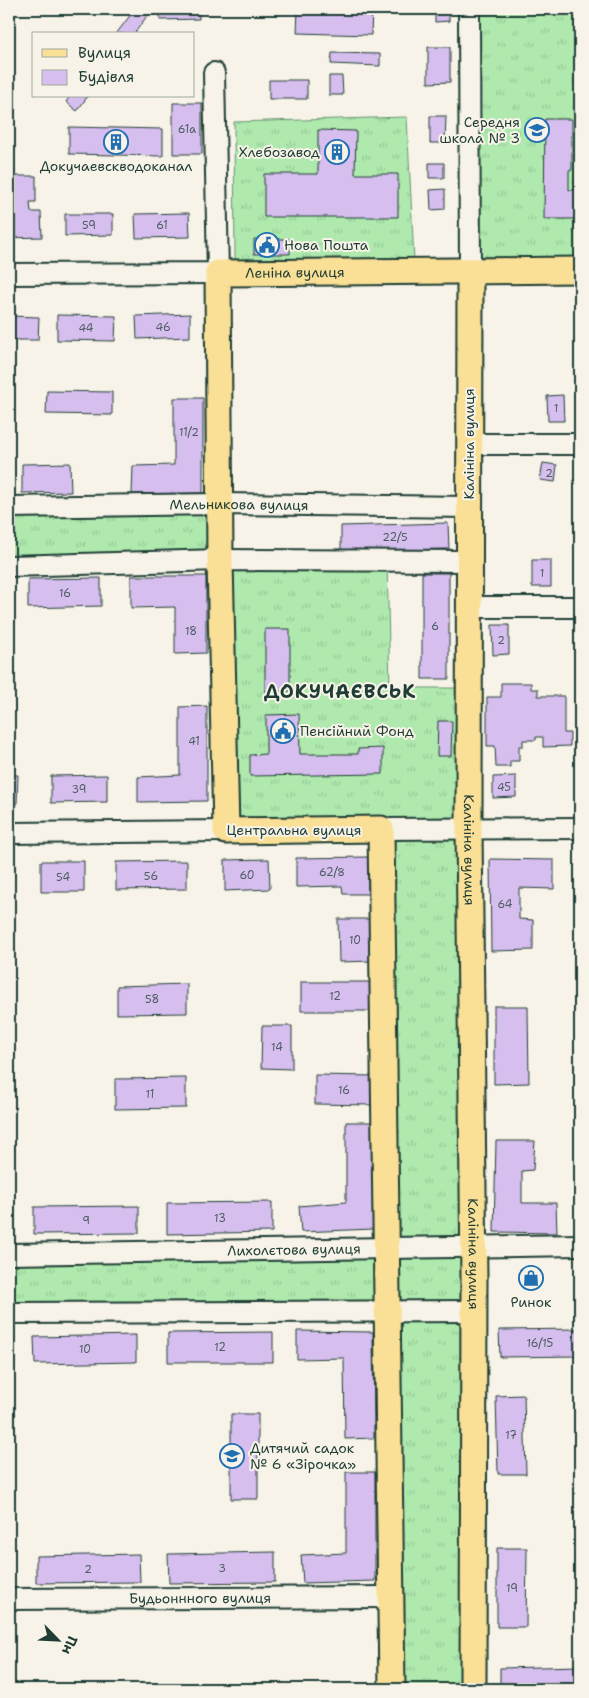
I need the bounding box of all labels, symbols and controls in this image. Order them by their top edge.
legend [32,32,195,98]
text: Вулиця [78,43,131,63]
text: Будівля [78,67,134,87]
place label: Середня школа № 3 [439,113,520,147]
school or university icon: Середня школа № 3 [524,117,550,143]
house number: 61а [178,122,196,137]
building icon: Докучаевскводоканал [103,129,129,155]
building icon: Хлебозавод [324,139,350,165]
place label: Хлебозавод [239,143,320,161]
place label: Докучаевскводоканал [40,157,193,175]
house number: 59 [82,218,96,233]
house number: 61 [156,218,168,233]
public building icon: Нова Пошта [254,232,280,258]
place label: Нова Пошта [284,236,369,254]
street label: Леніна вулиця [245,263,345,282]
house number: 46 [155,320,171,335]
house number: 44 [78,321,94,336]
street label: Калініна вулиця [460,388,478,500]
house number: 1 [554,401,558,416]
house number: 11/2 [179,425,199,440]
house number: 2 [545,466,553,481]
street label: Мельникова вулиця [169,495,309,514]
house number: 22/5 [382,530,408,545]
house number: 1 [540,566,544,581]
house number: 16 [59,586,71,601]
house number: 6 [431,619,439,634]
house number: 18 [185,624,197,639]
house number: 2 [497,633,505,648]
district label: ДОКУЧАЄВСЬК [264,679,416,704]
public building icon: Пенсійний Фонд [270,718,296,744]
place label: Пенсійний Фонд [300,722,414,740]
house number: 41 [188,734,200,749]
house number: 45 [497,780,511,795]
house number: 39 [72,782,86,797]
street label: Калініна вулиця [460,794,479,906]
street label: Центральна вулиця [227,821,362,839]
house number: 62/8 [319,865,345,880]
house number: 60 [239,868,255,883]
house number: 56 [144,869,158,884]
house number: 54 [56,870,70,885]
house number: 64 [497,897,513,912]
house number: 10 [349,933,361,948]
house number: 12 [329,989,341,1004]
house number: 58 [145,992,159,1007]
house number: 14 [271,1040,283,1055]
house number: 16 [338,1083,350,1098]
house number: 11 [146,1087,154,1102]
street label: Калініна вулиця [464,1198,483,1310]
house number: 13 [214,1211,226,1226]
house number: 9 [82,1213,90,1228]
street label: Лихолєтова вулиця [227,1239,361,1260]
shop icon: Ринок [518,1265,544,1291]
place label: Ринок [511,1293,552,1311]
house number: 16/15 [527,1336,554,1351]
house number: 12 [214,1340,226,1355]
house number: 10 [79,1342,91,1357]
house number: 17 [505,1428,517,1443]
place label: Дитячий садок № 6 «Зірочка» [250,1439,356,1473]
school or university icon: Дитячий садок № 6 «Зірочка» [219,1443,245,1469]
house number: 3 [218,1561,226,1576]
house number: 2 [84,1562,92,1577]
house number: 19 [506,1581,518,1596]
street label: Будьоннного вулиця [129,1589,271,1607]
north arrow [32,1616,82,1666]
text: Пн [58,1633,82,1657]

